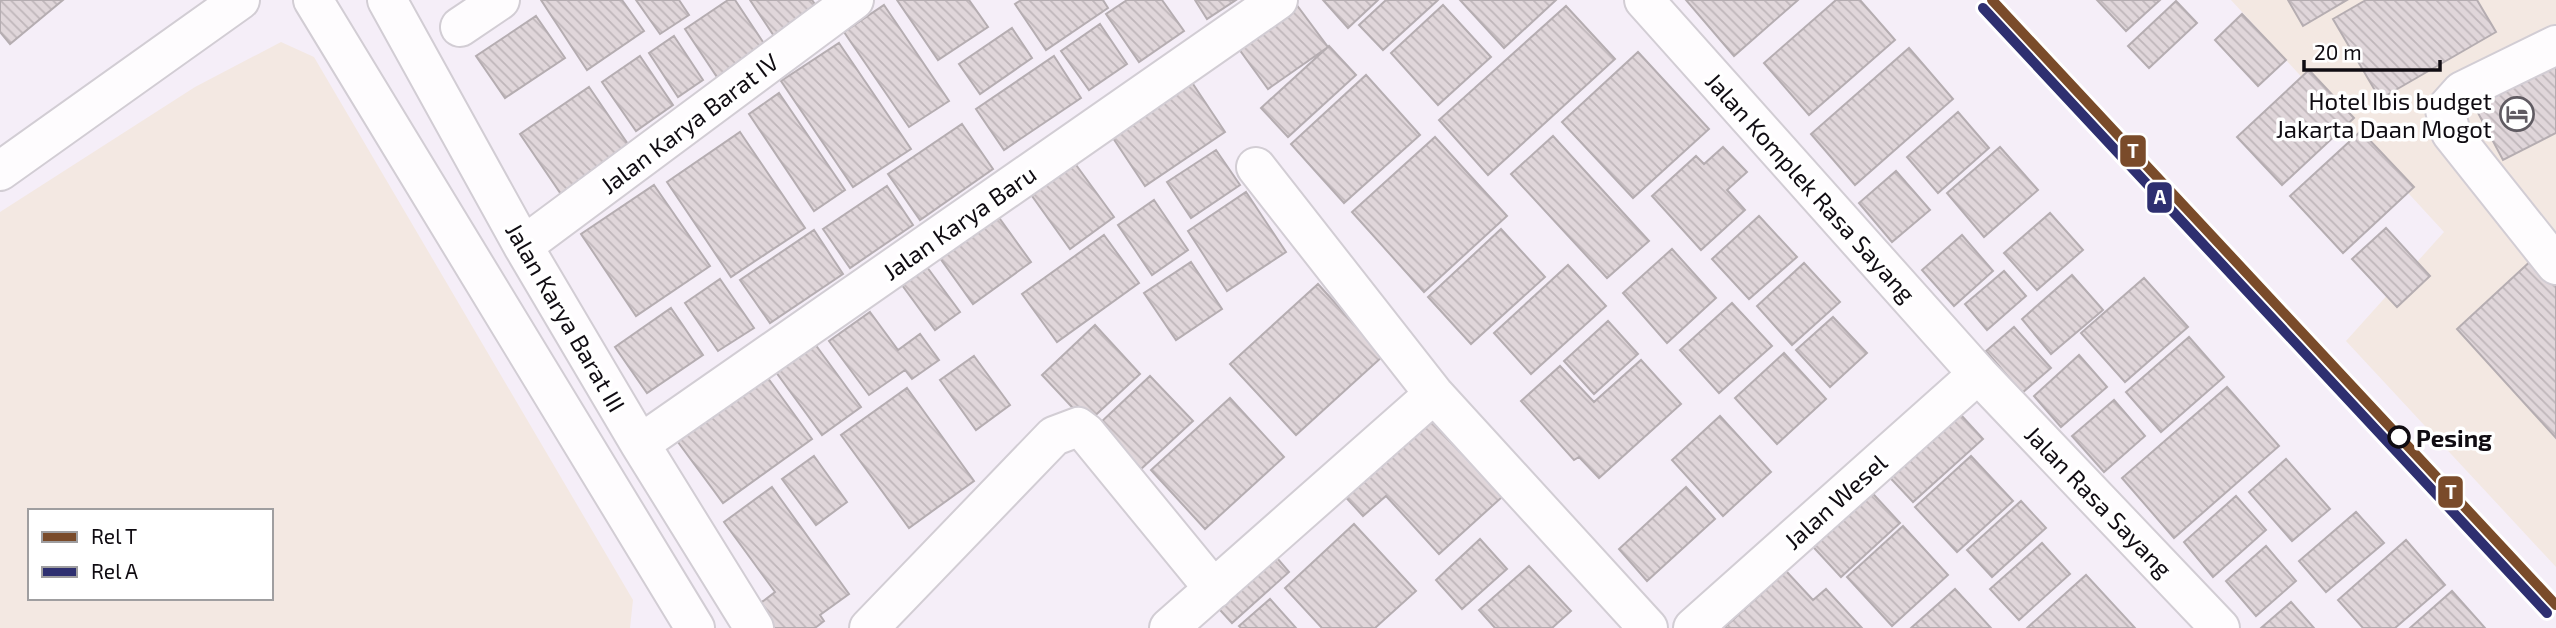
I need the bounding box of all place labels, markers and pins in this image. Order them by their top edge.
place label: Hotel Ibis budget Jakarta Daan Mogot [2276,86,2492,143]
hotel icon: Hotel Ibis budget Jakarta Daan Mogot [2498,95,2536,133]
place label: Pesing [2416,423,2492,452]
marker: Pesing [2388,426,2410,448]

